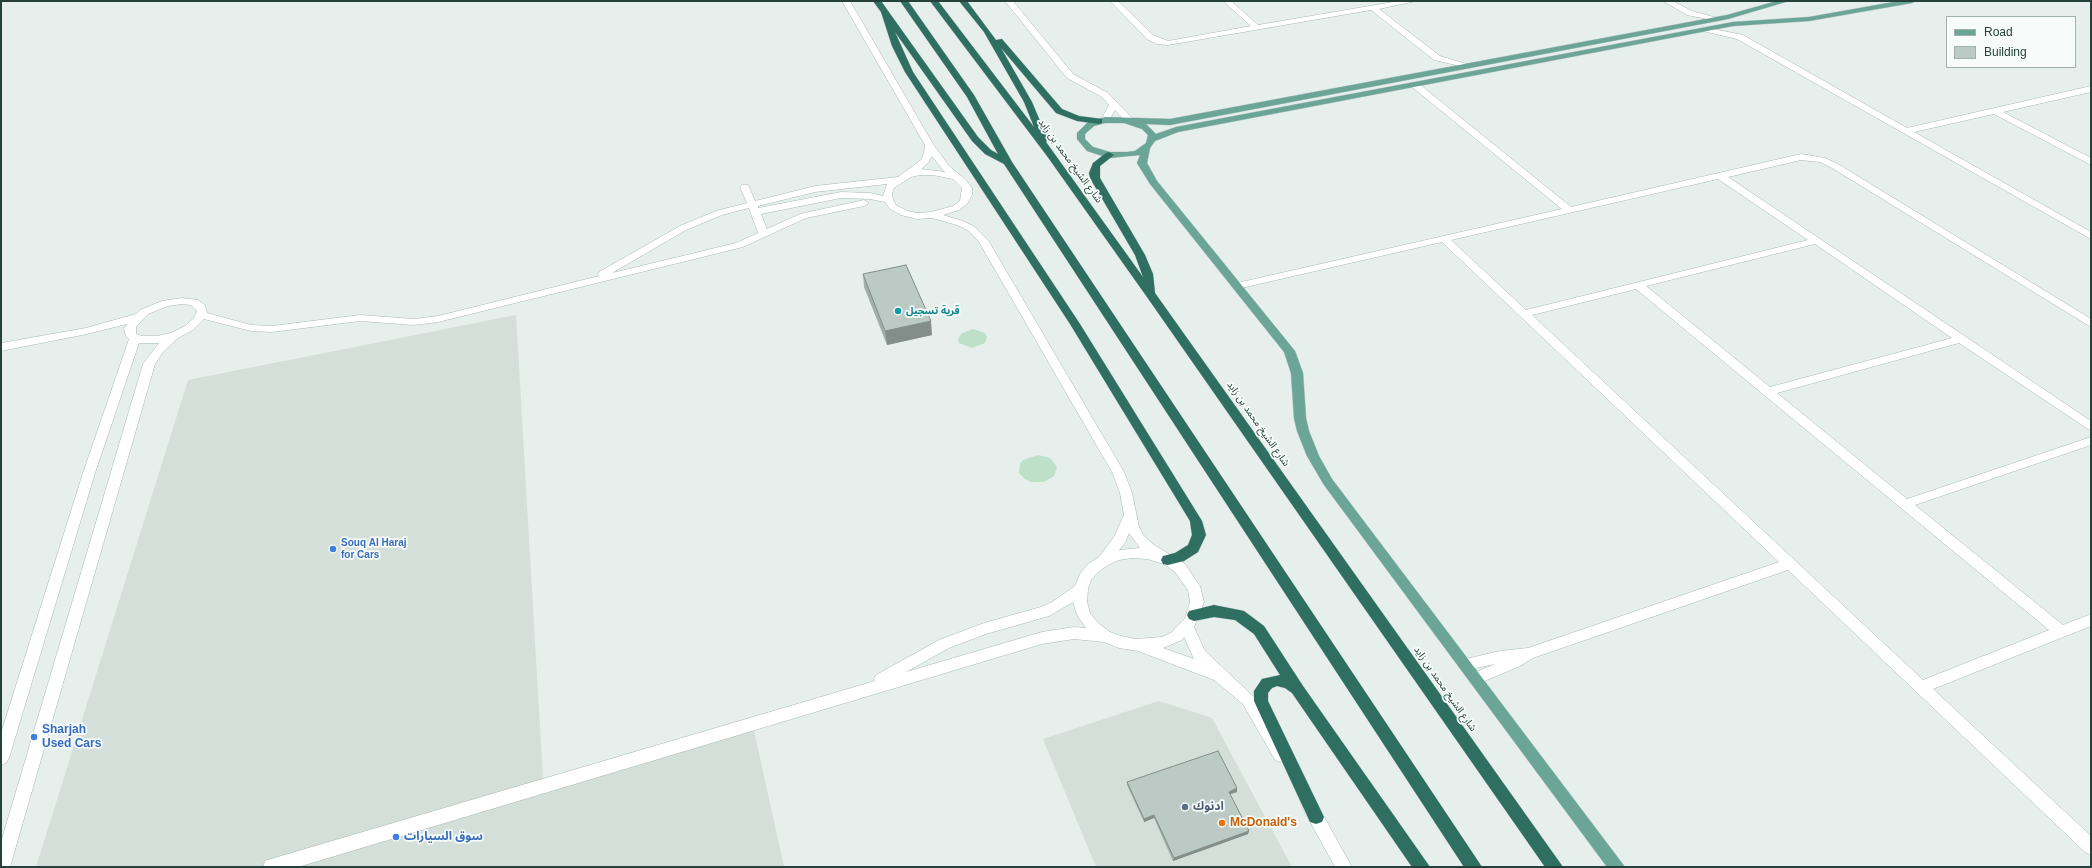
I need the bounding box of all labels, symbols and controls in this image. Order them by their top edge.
legend [1946,16,2076,68]
text: Road [1984,25,2013,39]
text: Building [1984,45,2027,59]
street label: شارع الشيخ محمد بن زايد [1035,117,1105,205]
place label: قرية تسجيل [906,305,959,317]
marker: قرية تسجيل [893,306,903,316]
street label: شارع الشيخ محمد بن زايد [1224,379,1292,469]
place label: Souq Al Haraj for Cars [341,537,407,560]
marker: Souq Al Haraj for Cars [328,544,338,554]
street label: شارع الشيخ محمد بن زايد [1411,644,1479,734]
place label: Sharjah Used Cars [42,723,101,751]
marker: Sharjah Used Cars [29,732,39,742]
place label: ادنوك [1193,800,1224,814]
marker: ادنوك [1180,802,1190,812]
place label: McDonald's [1230,816,1297,830]
marker: McDonald's [1217,818,1227,828]
place label: سوق السيارات [404,830,483,844]
marker: سوق السيارات [391,832,401,842]

